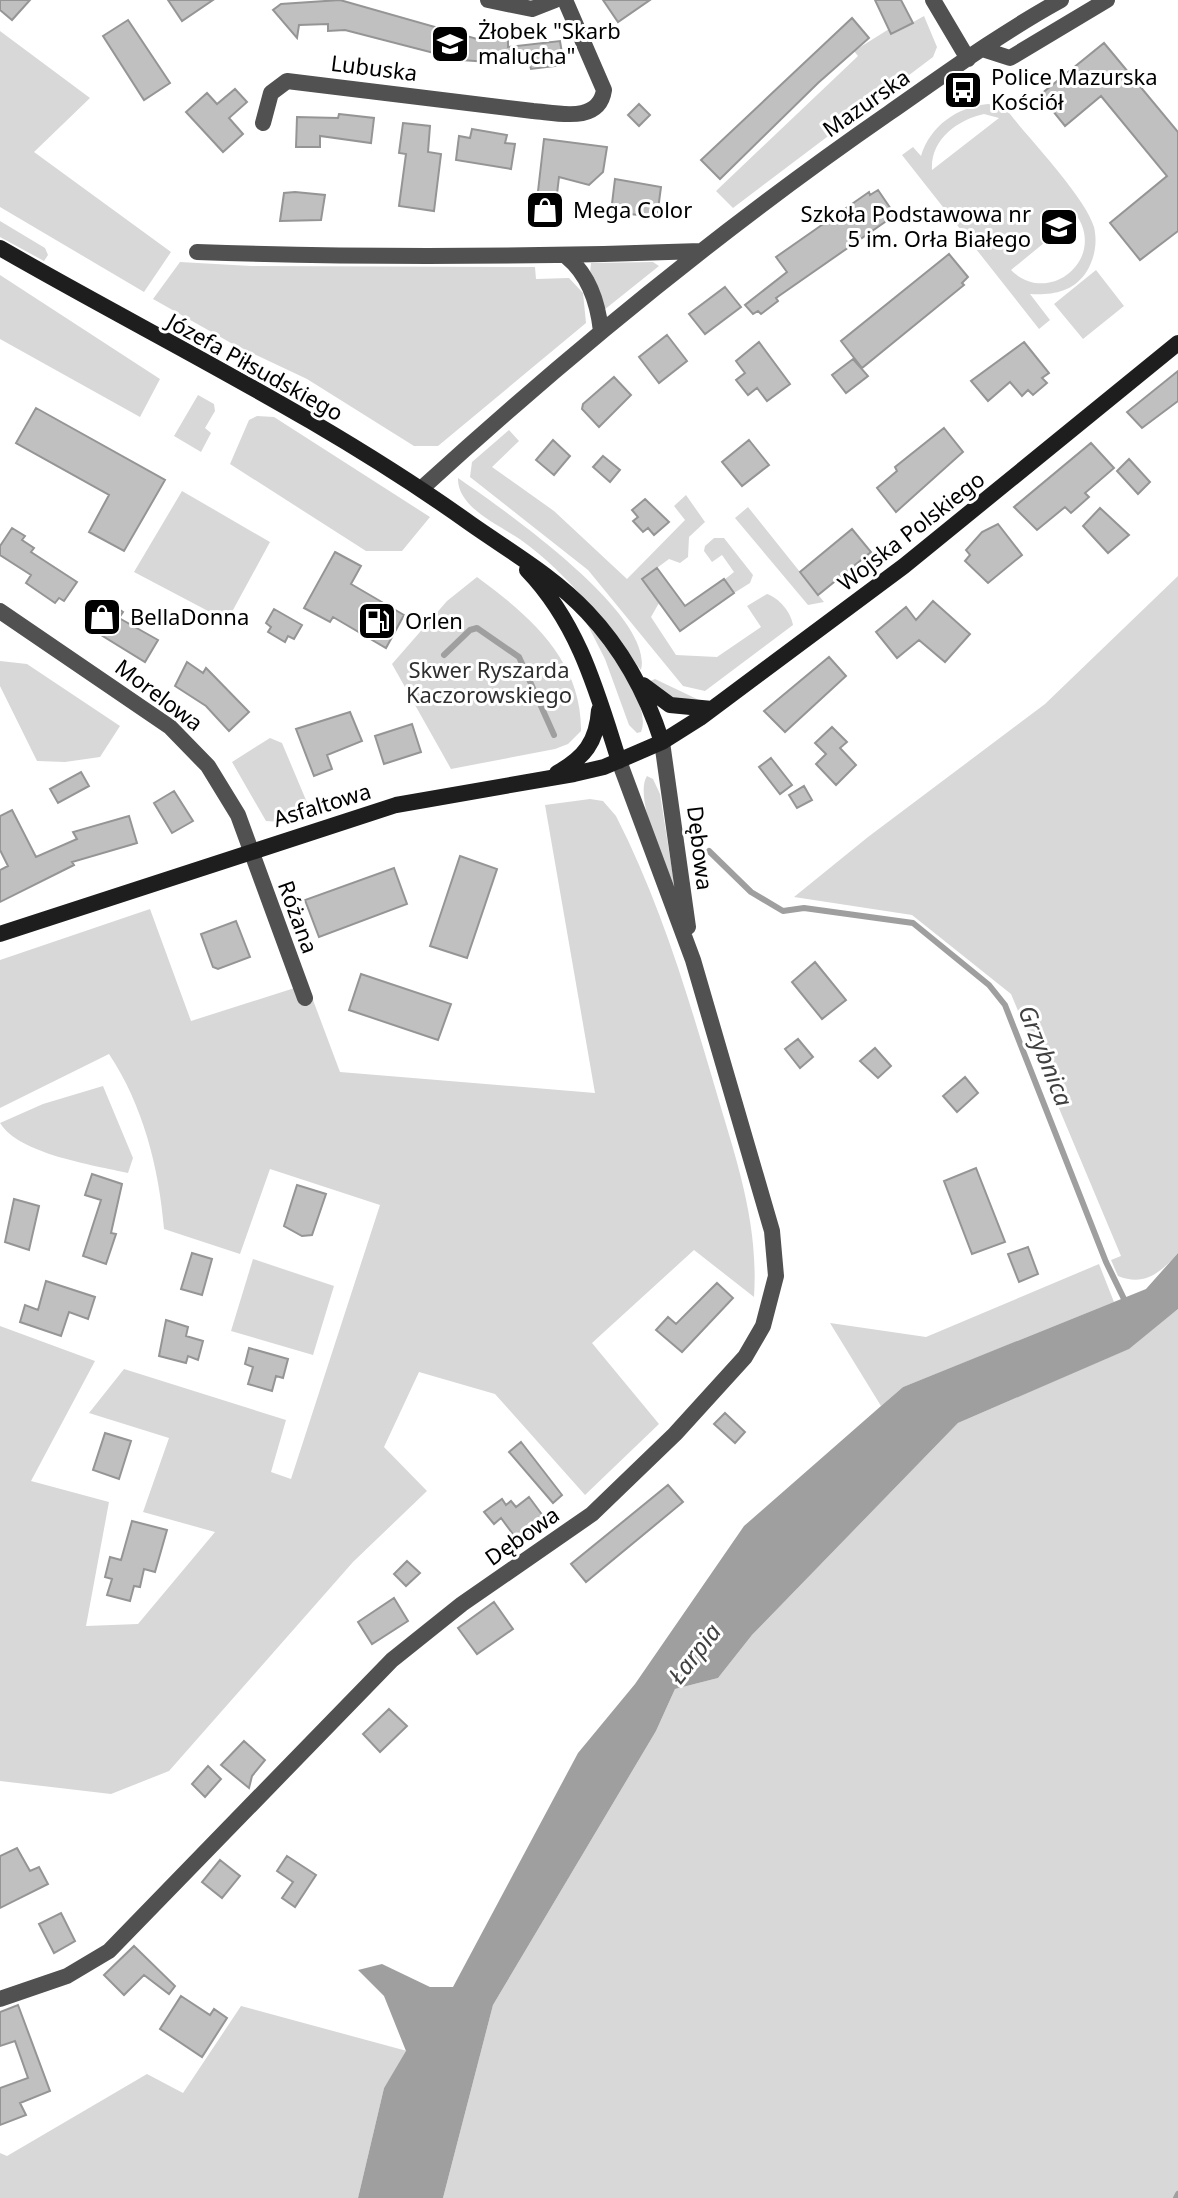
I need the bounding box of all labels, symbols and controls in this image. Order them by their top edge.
place label: Żłobek "Skarb malucha" [478,15,621,70]
school or university icon: Żłobek "Skarb malucha" [429,23,471,65]
street label: Lubuska [329,47,419,87]
street label: Mazurska [816,61,915,143]
place label: Police Mazurska Kościół [991,61,1158,116]
bus stop icon: Police Mazurska Kościół [942,69,984,111]
shop icon: Mega Color [524,189,566,231]
place label: Mega Color [573,194,692,224]
place label: Szkoła Podstawowa nr 5 im. Orła Białego [801,198,1031,253]
school or university icon: Szkoła Podstawowa nr 5 im. Orła Białego [1038,206,1080,248]
street label: Józefa Piłsudskiego [160,304,349,427]
street label: Wojska Polskiego [831,463,990,597]
shop icon: BellaDonna [81,596,123,638]
fuel station icon: Orlen [356,600,398,642]
place label: BellaDonna [130,601,249,631]
place label: Orlen [405,605,463,635]
street label: Morelowa [110,651,210,737]
park label: Skwer Ryszarda Kaczorowskiego [406,654,572,709]
street label: Asfaltowa [269,775,374,833]
street label: Dębowa [681,804,721,892]
street label: Różana [272,876,326,957]
water label: Grzybnica [1011,1000,1082,1111]
street label: Dębowa [478,1499,565,1572]
water label: Łarpia [660,1616,728,1690]

